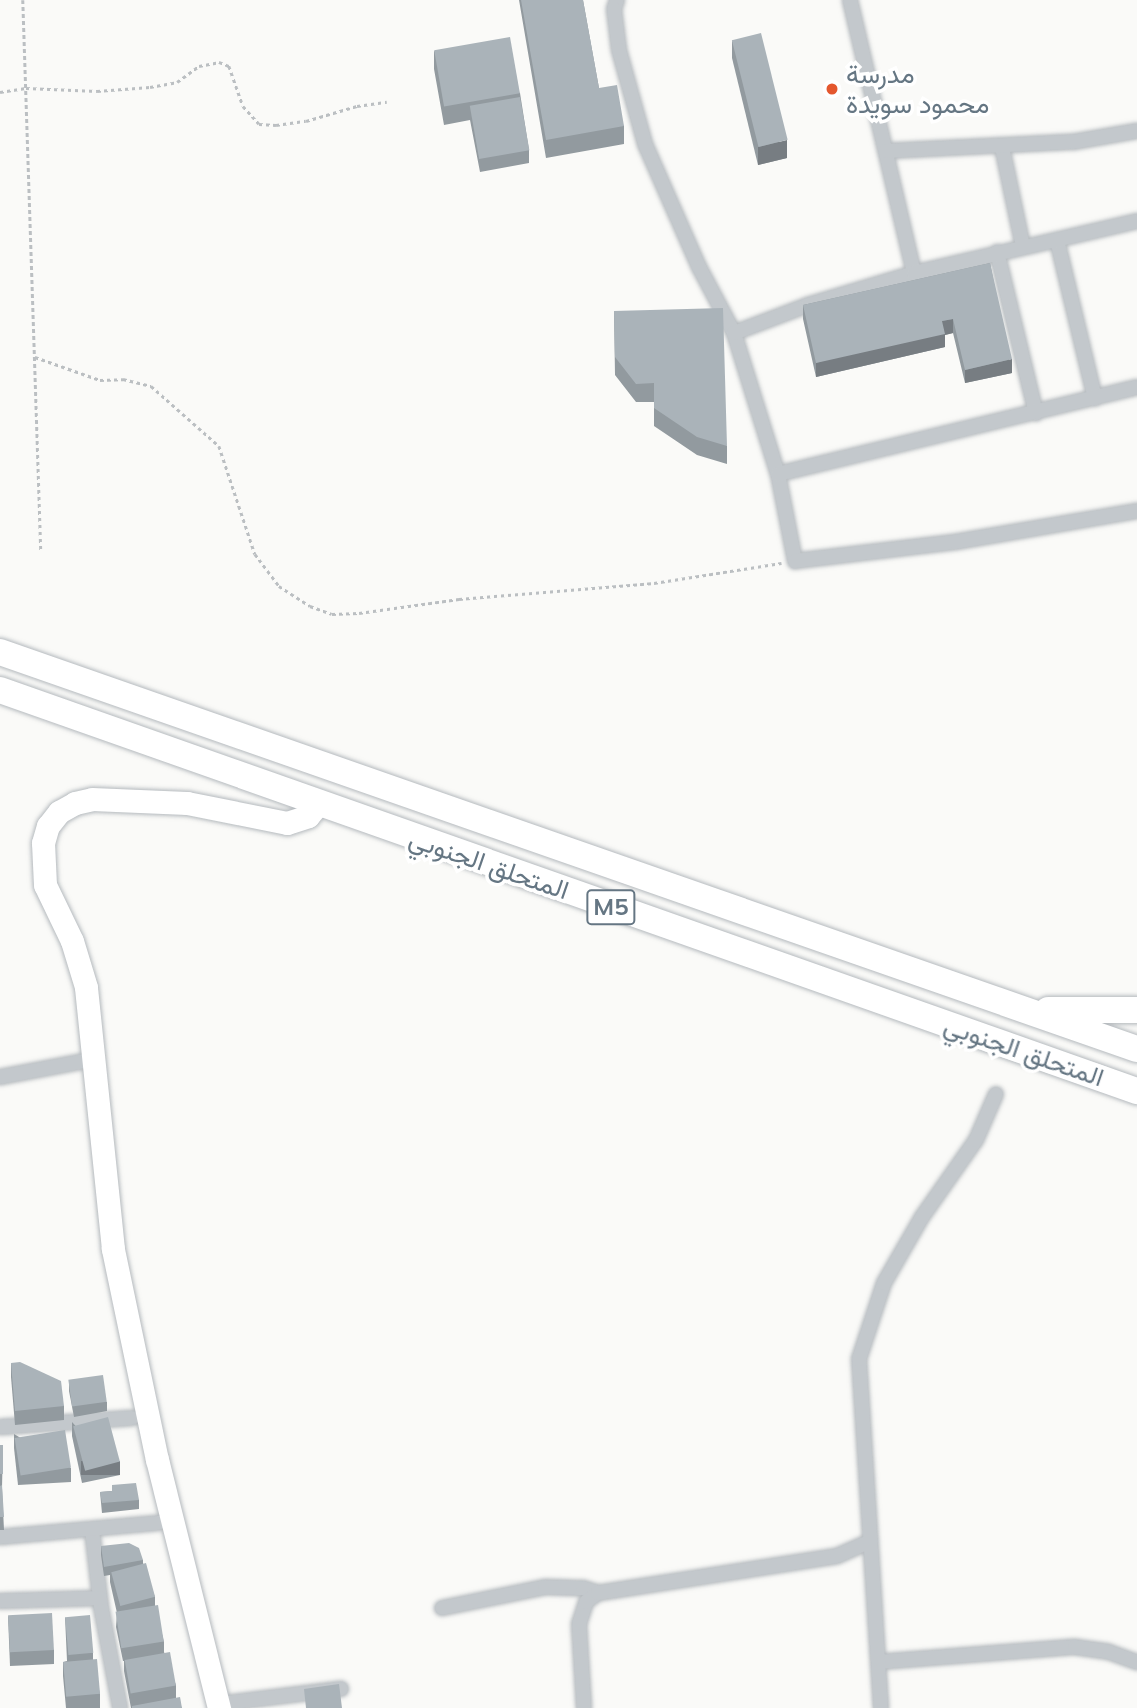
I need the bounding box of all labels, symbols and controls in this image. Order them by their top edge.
place label: مدرسة محمود سويدة [846,58,989,119]
marker: مدرسة محمود سويدة [824,81,840,97]
street label: المتحلق الجنوبي [405,822,573,906]
road number: M5 [585,887,637,928]
street label: المتحلق الجنوبي [940,1009,1108,1093]

